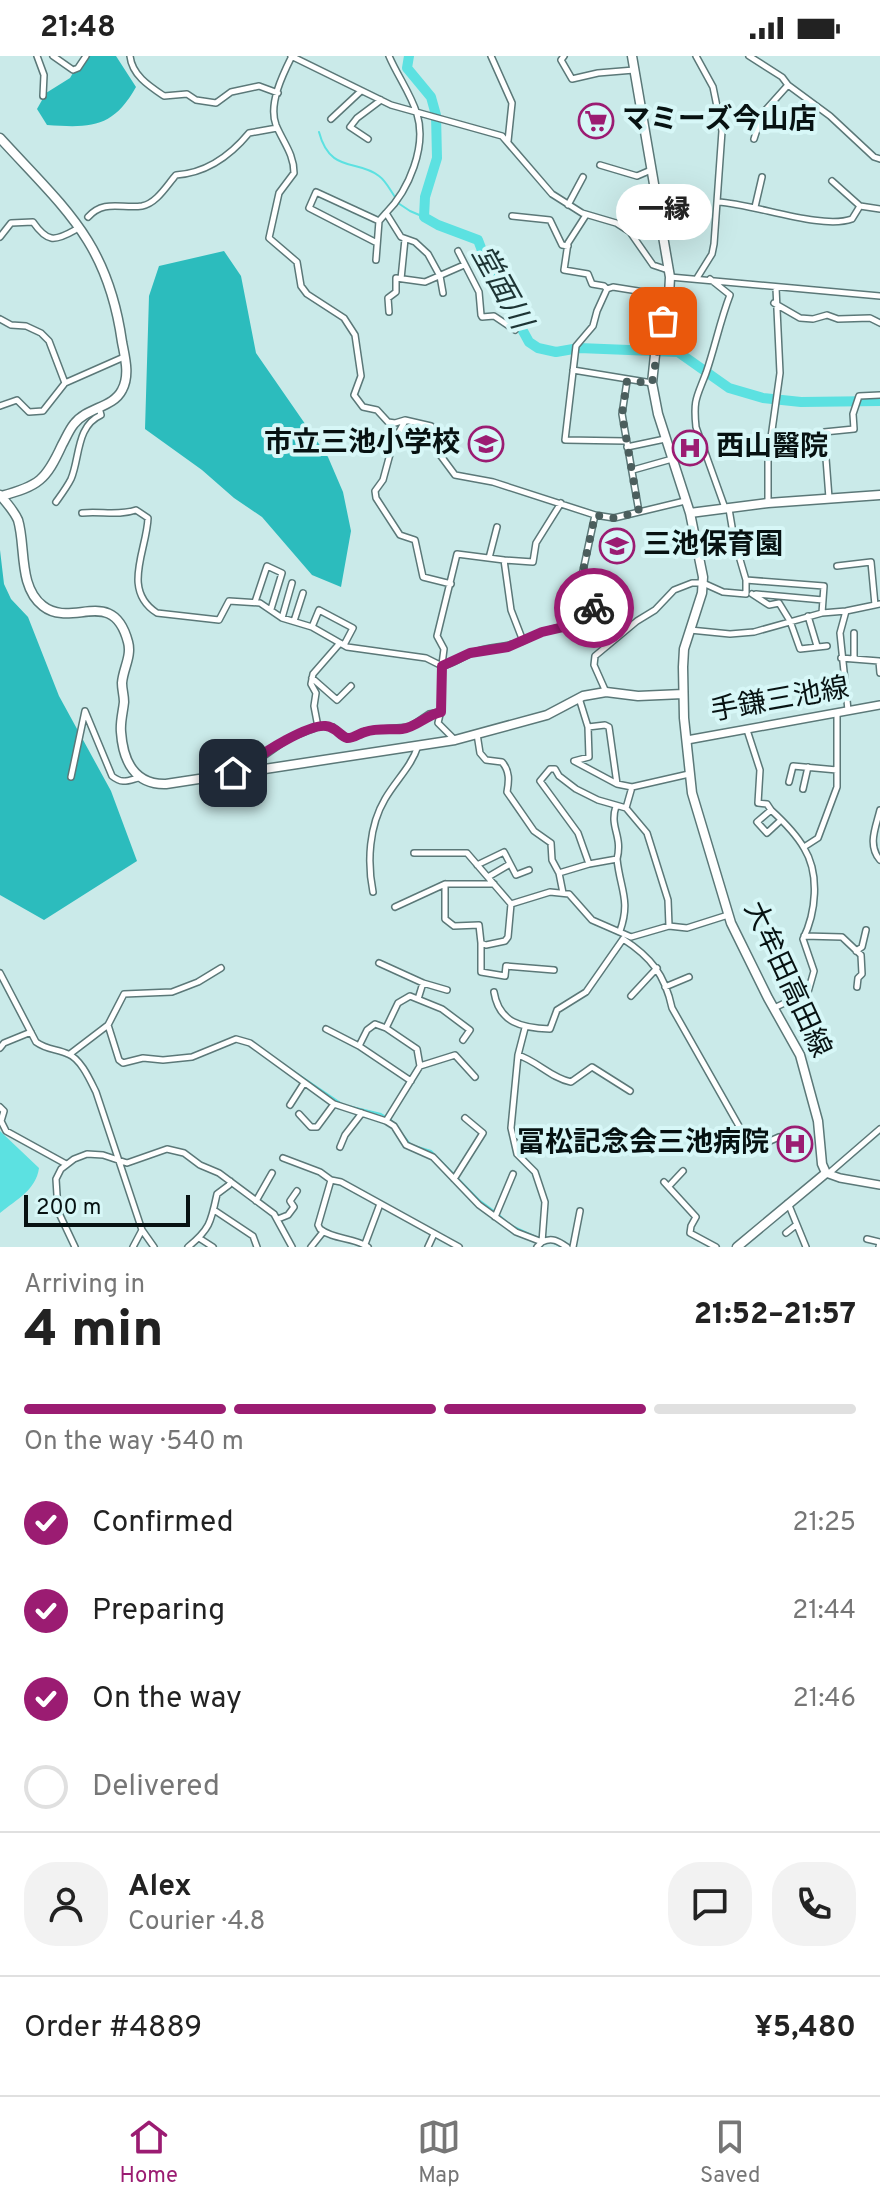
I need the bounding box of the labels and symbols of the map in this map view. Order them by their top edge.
supermarket icon: マミーズ今山店 [577,102,615,140]
place label: マミーズ今山店 [622,103,817,139]
callout: 一縁 [615,185,711,241]
water label: 堂面川 [462,240,539,339]
pin [629,287,697,355]
school or university icon: 市立三池小学校 [467,425,505,463]
place label: 市立三池小学校 [264,426,460,462]
hospital icon: 西山醫院 [671,429,709,467]
place label: 西山醫院 [716,430,828,466]
school or university icon: 三池保育園 [598,527,636,565]
place label: 三池保育園 [643,528,783,564]
courier [554,568,634,648]
street label: 手鎌三池線 [708,671,852,731]
pin [199,739,267,807]
street label: 大牟田高田線 [734,896,838,1064]
hospital icon: 冨松記念会三池病院 [776,1125,814,1163]
place label: 冨松記念会三池病院 [517,1126,769,1162]
scale bar [24,1191,190,1227]

